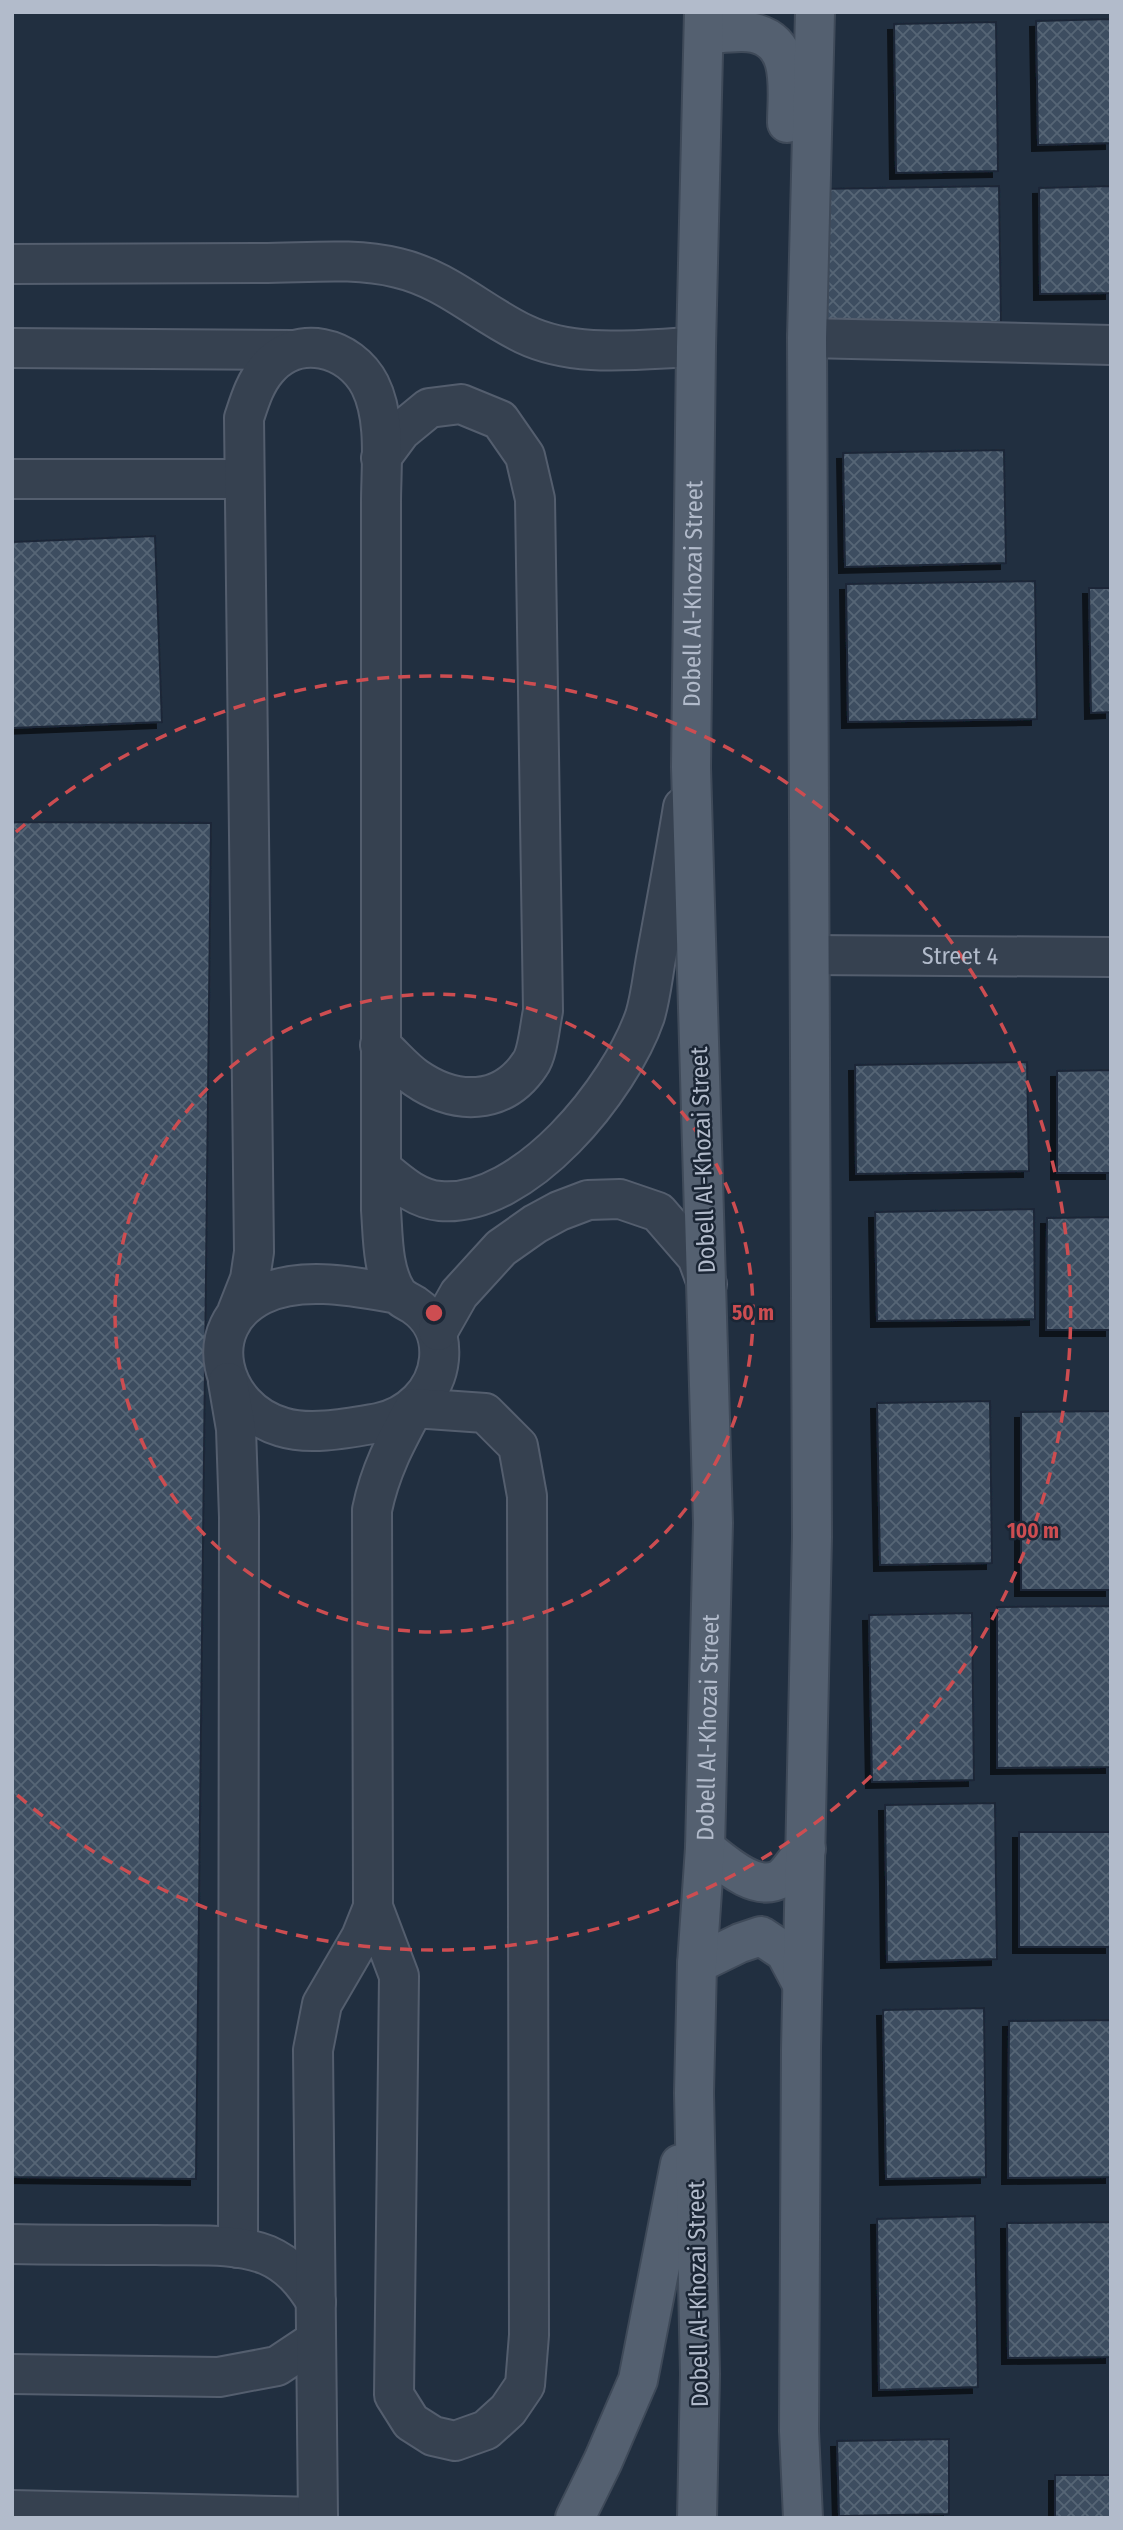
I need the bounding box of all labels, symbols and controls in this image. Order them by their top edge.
street label: Dobell Al-Khozai Street [678,480,708,707]
street label: Street 4 [922,942,998,970]
street label: Dobell Al-Khozai Street [685,1046,721,1274]
text: 50 m [732,1300,774,1326]
centre of rings [422,1301,446,1325]
text: 100 m [1007,1518,1059,1544]
street label: Dobell Al-Khozai Street [691,1614,725,1841]
street label: Dobell Al-Khozai Street [682,2180,714,2408]

